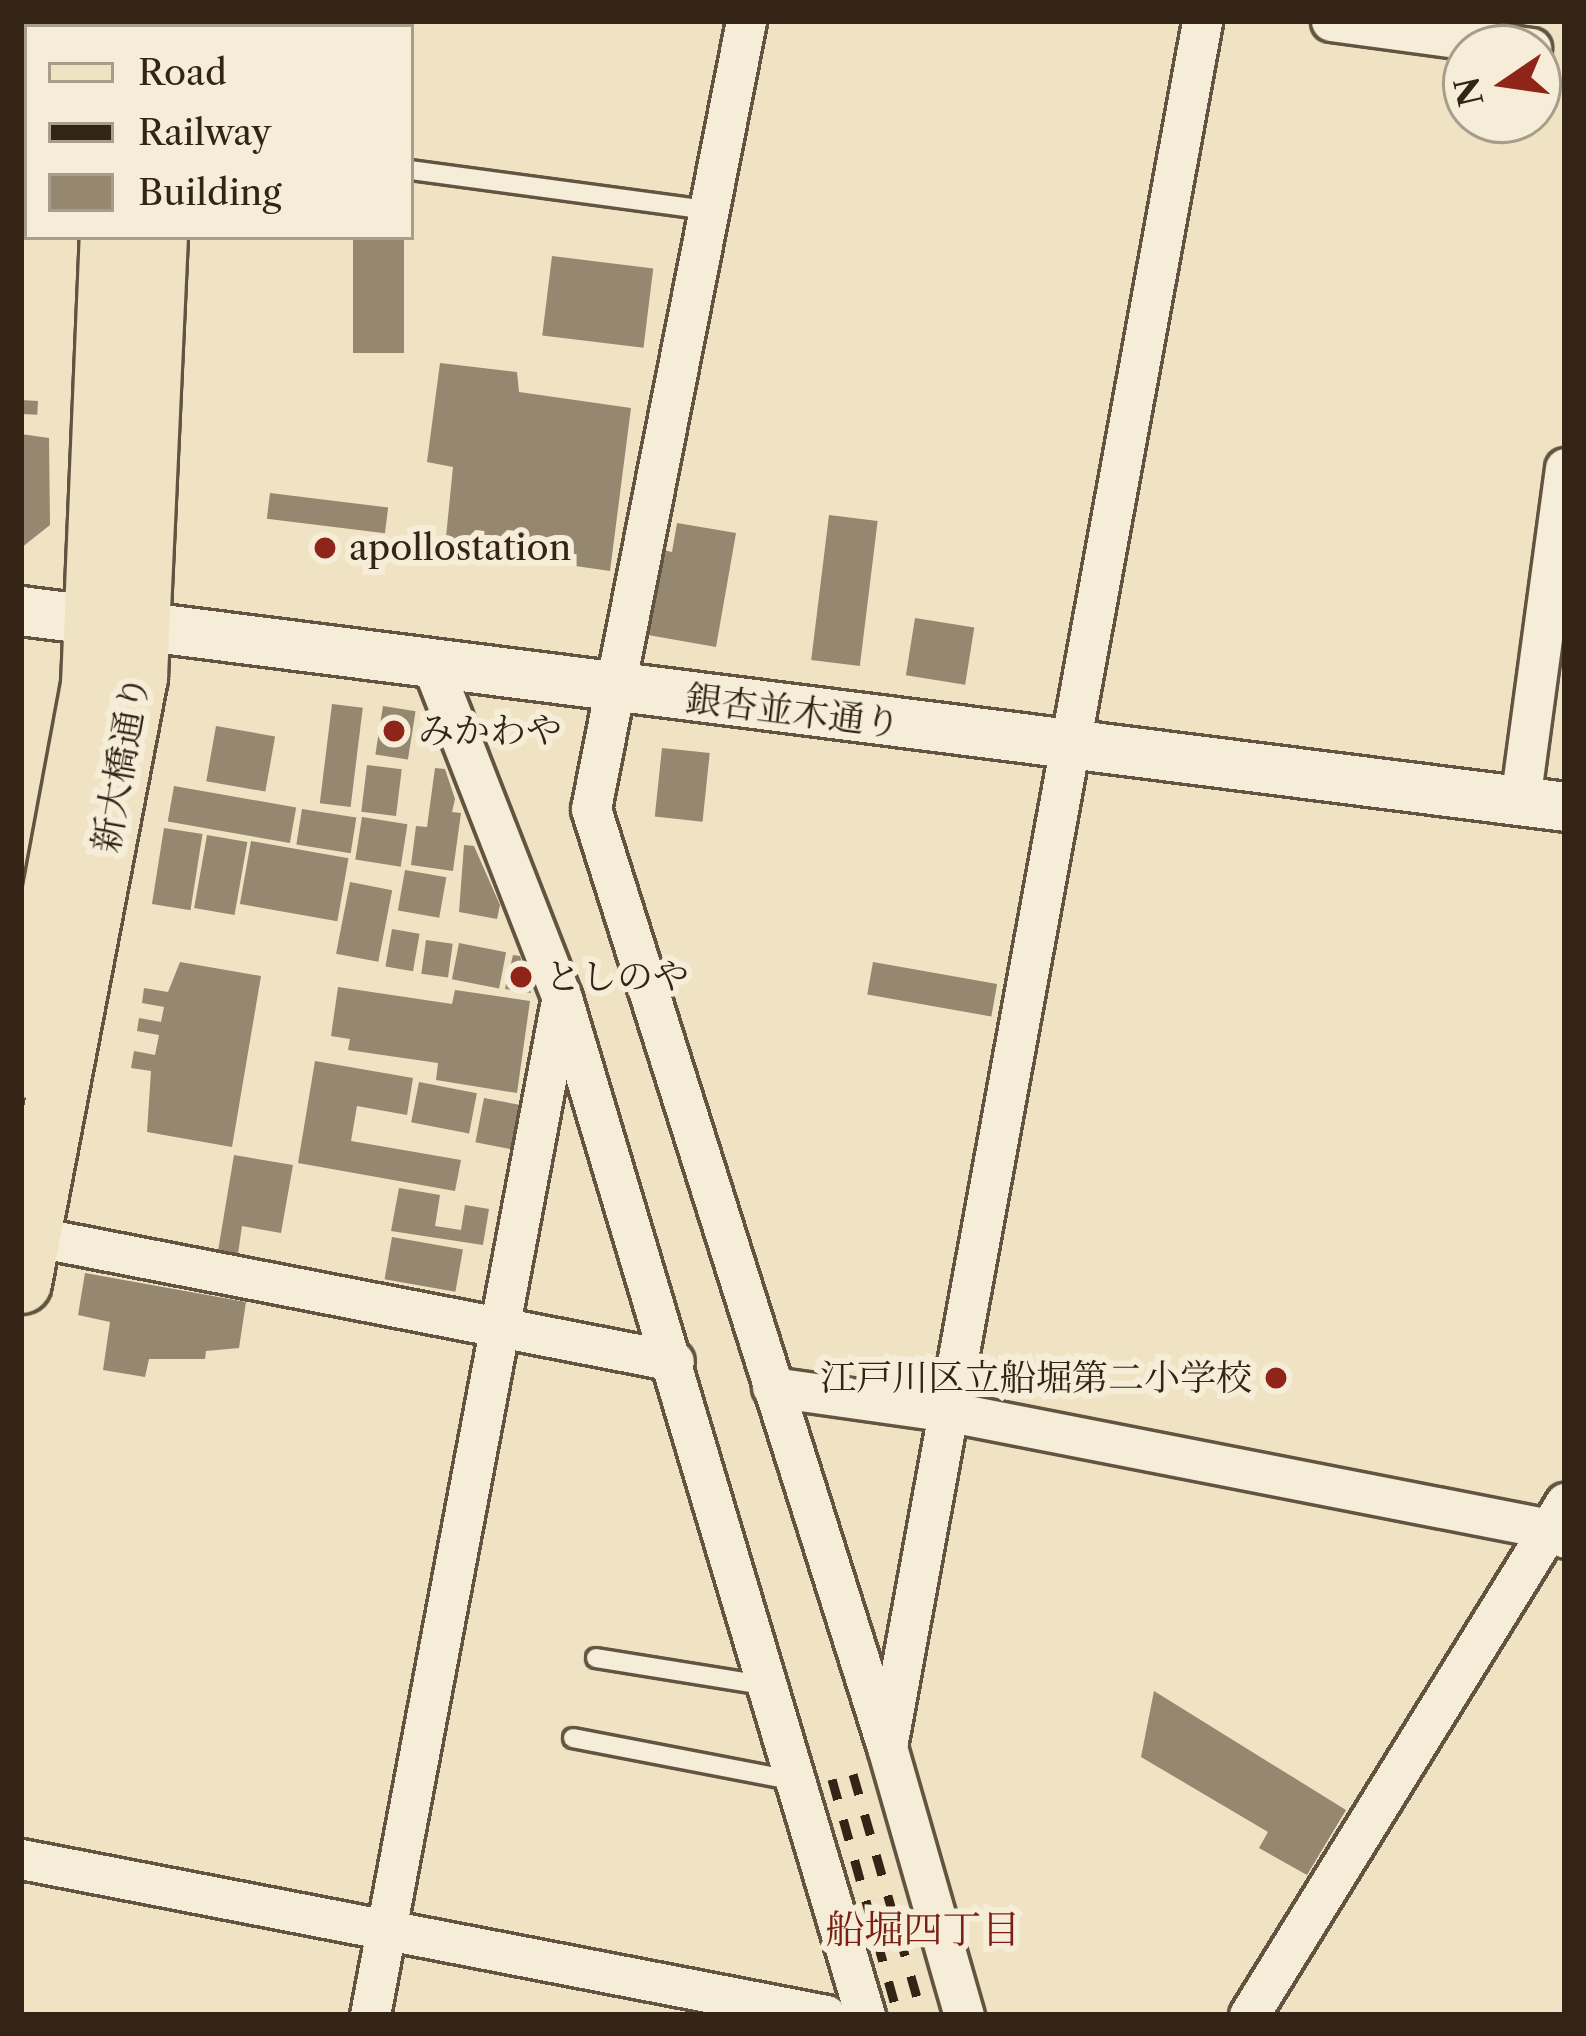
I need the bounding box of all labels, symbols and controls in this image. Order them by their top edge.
legend [24,24,414,240]
north arrow [1442,24,1562,144]
text: Road [138,50,227,94]
text: N [1446,73,1493,110]
text: Railway [138,110,271,154]
text: Building [138,170,281,214]
place label: apollostation [349,526,571,570]
marker: apollostation [312,535,338,561]
street label: 新大橋通り [84,672,158,856]
street label: 銀杏並木通り [683,676,903,746]
place label: みかわや [418,709,562,753]
marker: みかわや [381,718,407,744]
place label: としのや [545,955,689,999]
marker: としのや [508,964,534,990]
place label: 江戸川区立船堀第二小学校 [820,1356,1252,1400]
marker: 江戸川区立船堀第二小学校 [1263,1365,1289,1391]
district label: 船堀四丁目 [826,1906,1020,1952]

